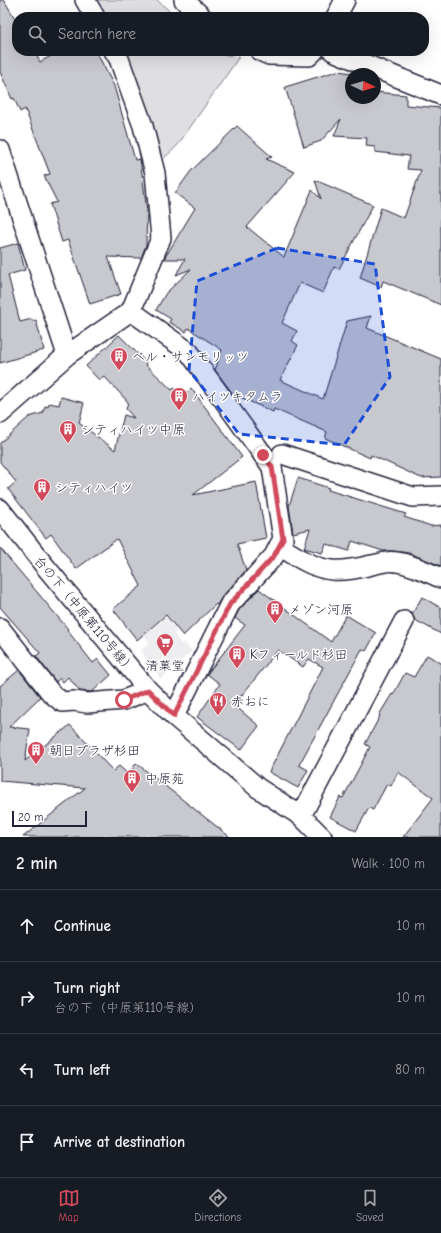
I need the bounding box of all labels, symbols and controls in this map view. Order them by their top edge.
search box [12,12,429,56]
icon: search [26,23,48,45]
text: Search here [58,25,136,43]
north arrow [345,68,381,104]
building icon: ベル・サンモリッツ [109,346,129,371]
place label: ベル・サンモリッツ [132,349,249,364]
building icon: ハイツキタムラ [169,386,189,411]
place label: ハイツキタムラ [192,389,283,404]
building icon: シティハイツ中原 [58,419,78,444]
place label: シティハイツ中原 [81,422,185,437]
route end [254,446,272,464]
building icon: シティハイツ [32,477,52,502]
place label: シティハイツ [55,480,133,495]
street label: 台の下（中原第110号線） [31,553,138,676]
building icon: メゾン河原 [265,599,285,624]
place label: メゾン河原 [288,602,353,617]
supermarket icon: 清菓堂 [155,632,175,657]
building icon: Kフィールド杉田 [227,644,247,669]
place label: Kフィールド杉田 [250,647,348,662]
place label: 清菓堂 [145,658,185,673]
route start [115,691,133,709]
restaurant icon: 赤おに [208,691,228,716]
place label: 赤おに [231,694,270,709]
building icon: 朝日プラザ杉田 [26,740,46,765]
place label: 朝日プラザ杉田 [49,743,140,758]
building icon: 中原苑 [122,768,142,793]
place label: 中原苑 [145,771,184,786]
scale bar [12,809,87,828]
text: 20 m [18,811,43,824]
text: 2 min [16,854,57,873]
text: Walk · 100 m [352,856,425,871]
icon: ahead [16,915,38,937]
text: Continue [54,917,111,935]
text: 10 m [397,918,425,933]
text: Turn right [54,979,120,997]
icon: right [16,987,38,1009]
text: 10 m [397,990,425,1005]
text: 台の下（中原第110号線） [54,1000,202,1015]
icon: left [16,1059,38,1081]
text: Turn left [54,1061,110,1079]
text: 80 m [395,1062,425,1077]
icon: arrive [16,1131,38,1153]
text: Arrive at destination [54,1133,185,1151]
tab: Map [58,1187,80,1224]
tab: Directions [195,1187,241,1224]
tab: Saved [356,1187,383,1224]

